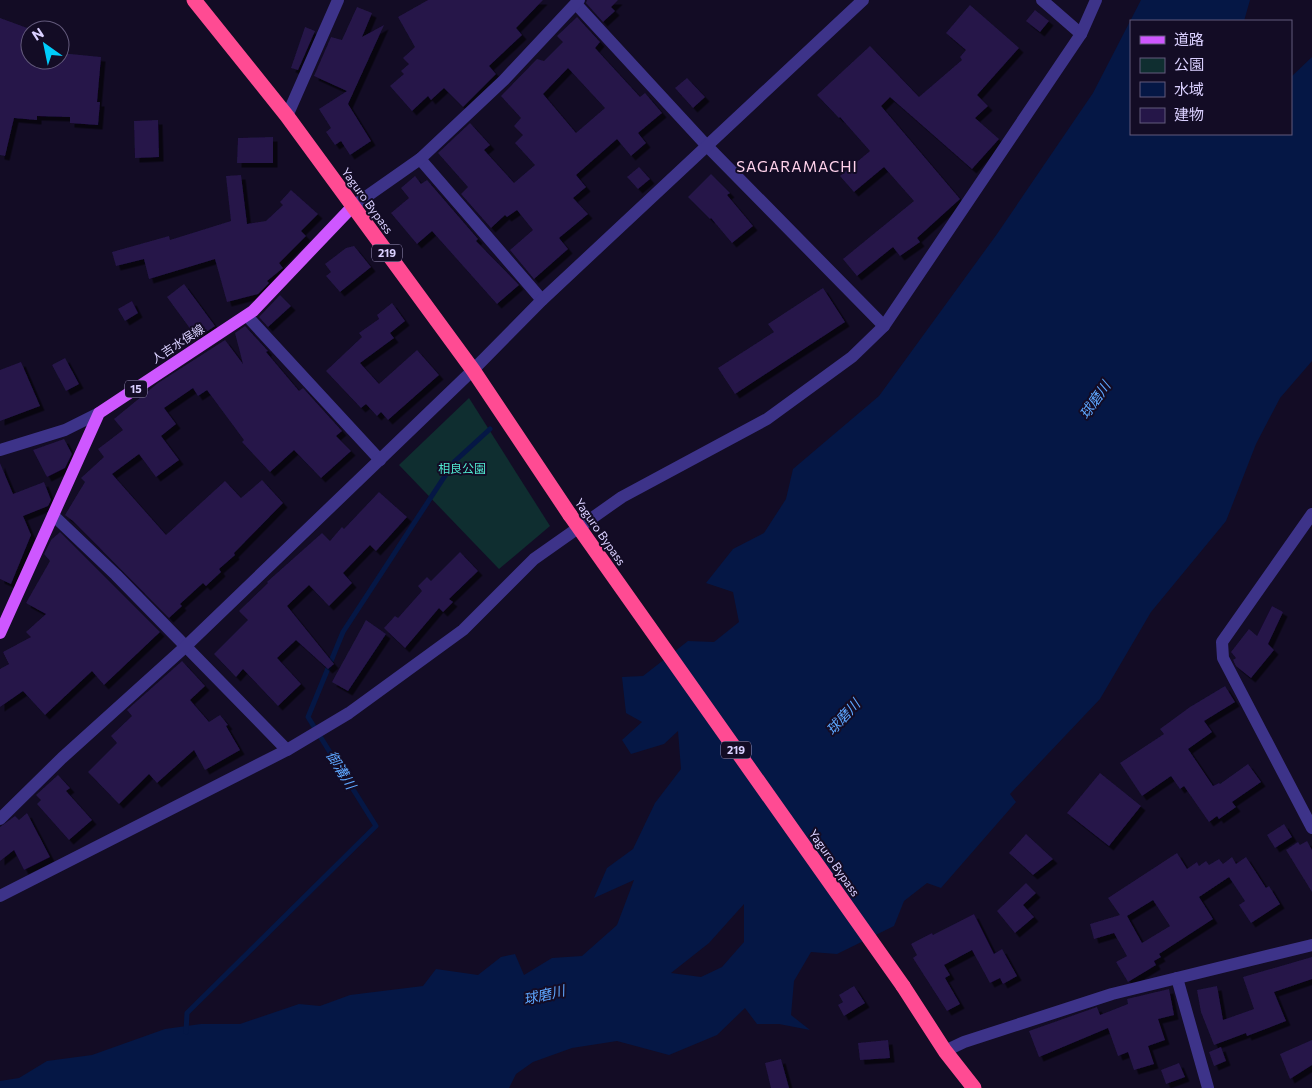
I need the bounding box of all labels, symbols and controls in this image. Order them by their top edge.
north arrow [20,20,70,70]
legend [1130,20,1292,135]
text: N [29,24,47,44]
text: 道路 [1174,30,1204,48]
text: 公園 [1174,55,1204,73]
text: 水域 [1174,80,1204,98]
text: 建物 [1174,105,1204,123]
district label: SAGARAMACHI [736,157,858,175]
street label: Yaguro Bypass [339,165,396,236]
road number: 219 [372,244,402,262]
street label: 人吉水俣線 [148,321,206,365]
water label: 球磨川 [1076,376,1115,422]
road number: 15 [125,380,147,398]
park label: 相良公園 [438,461,486,475]
street label: Yaguro Bypass [573,495,629,568]
water label: 球磨川 [822,694,864,738]
road number: 219 [721,742,751,758]
water label: 御溝川 [323,747,361,794]
street label: Yaguro Bypass [807,826,863,899]
water label: 球磨川 [522,981,568,1008]

